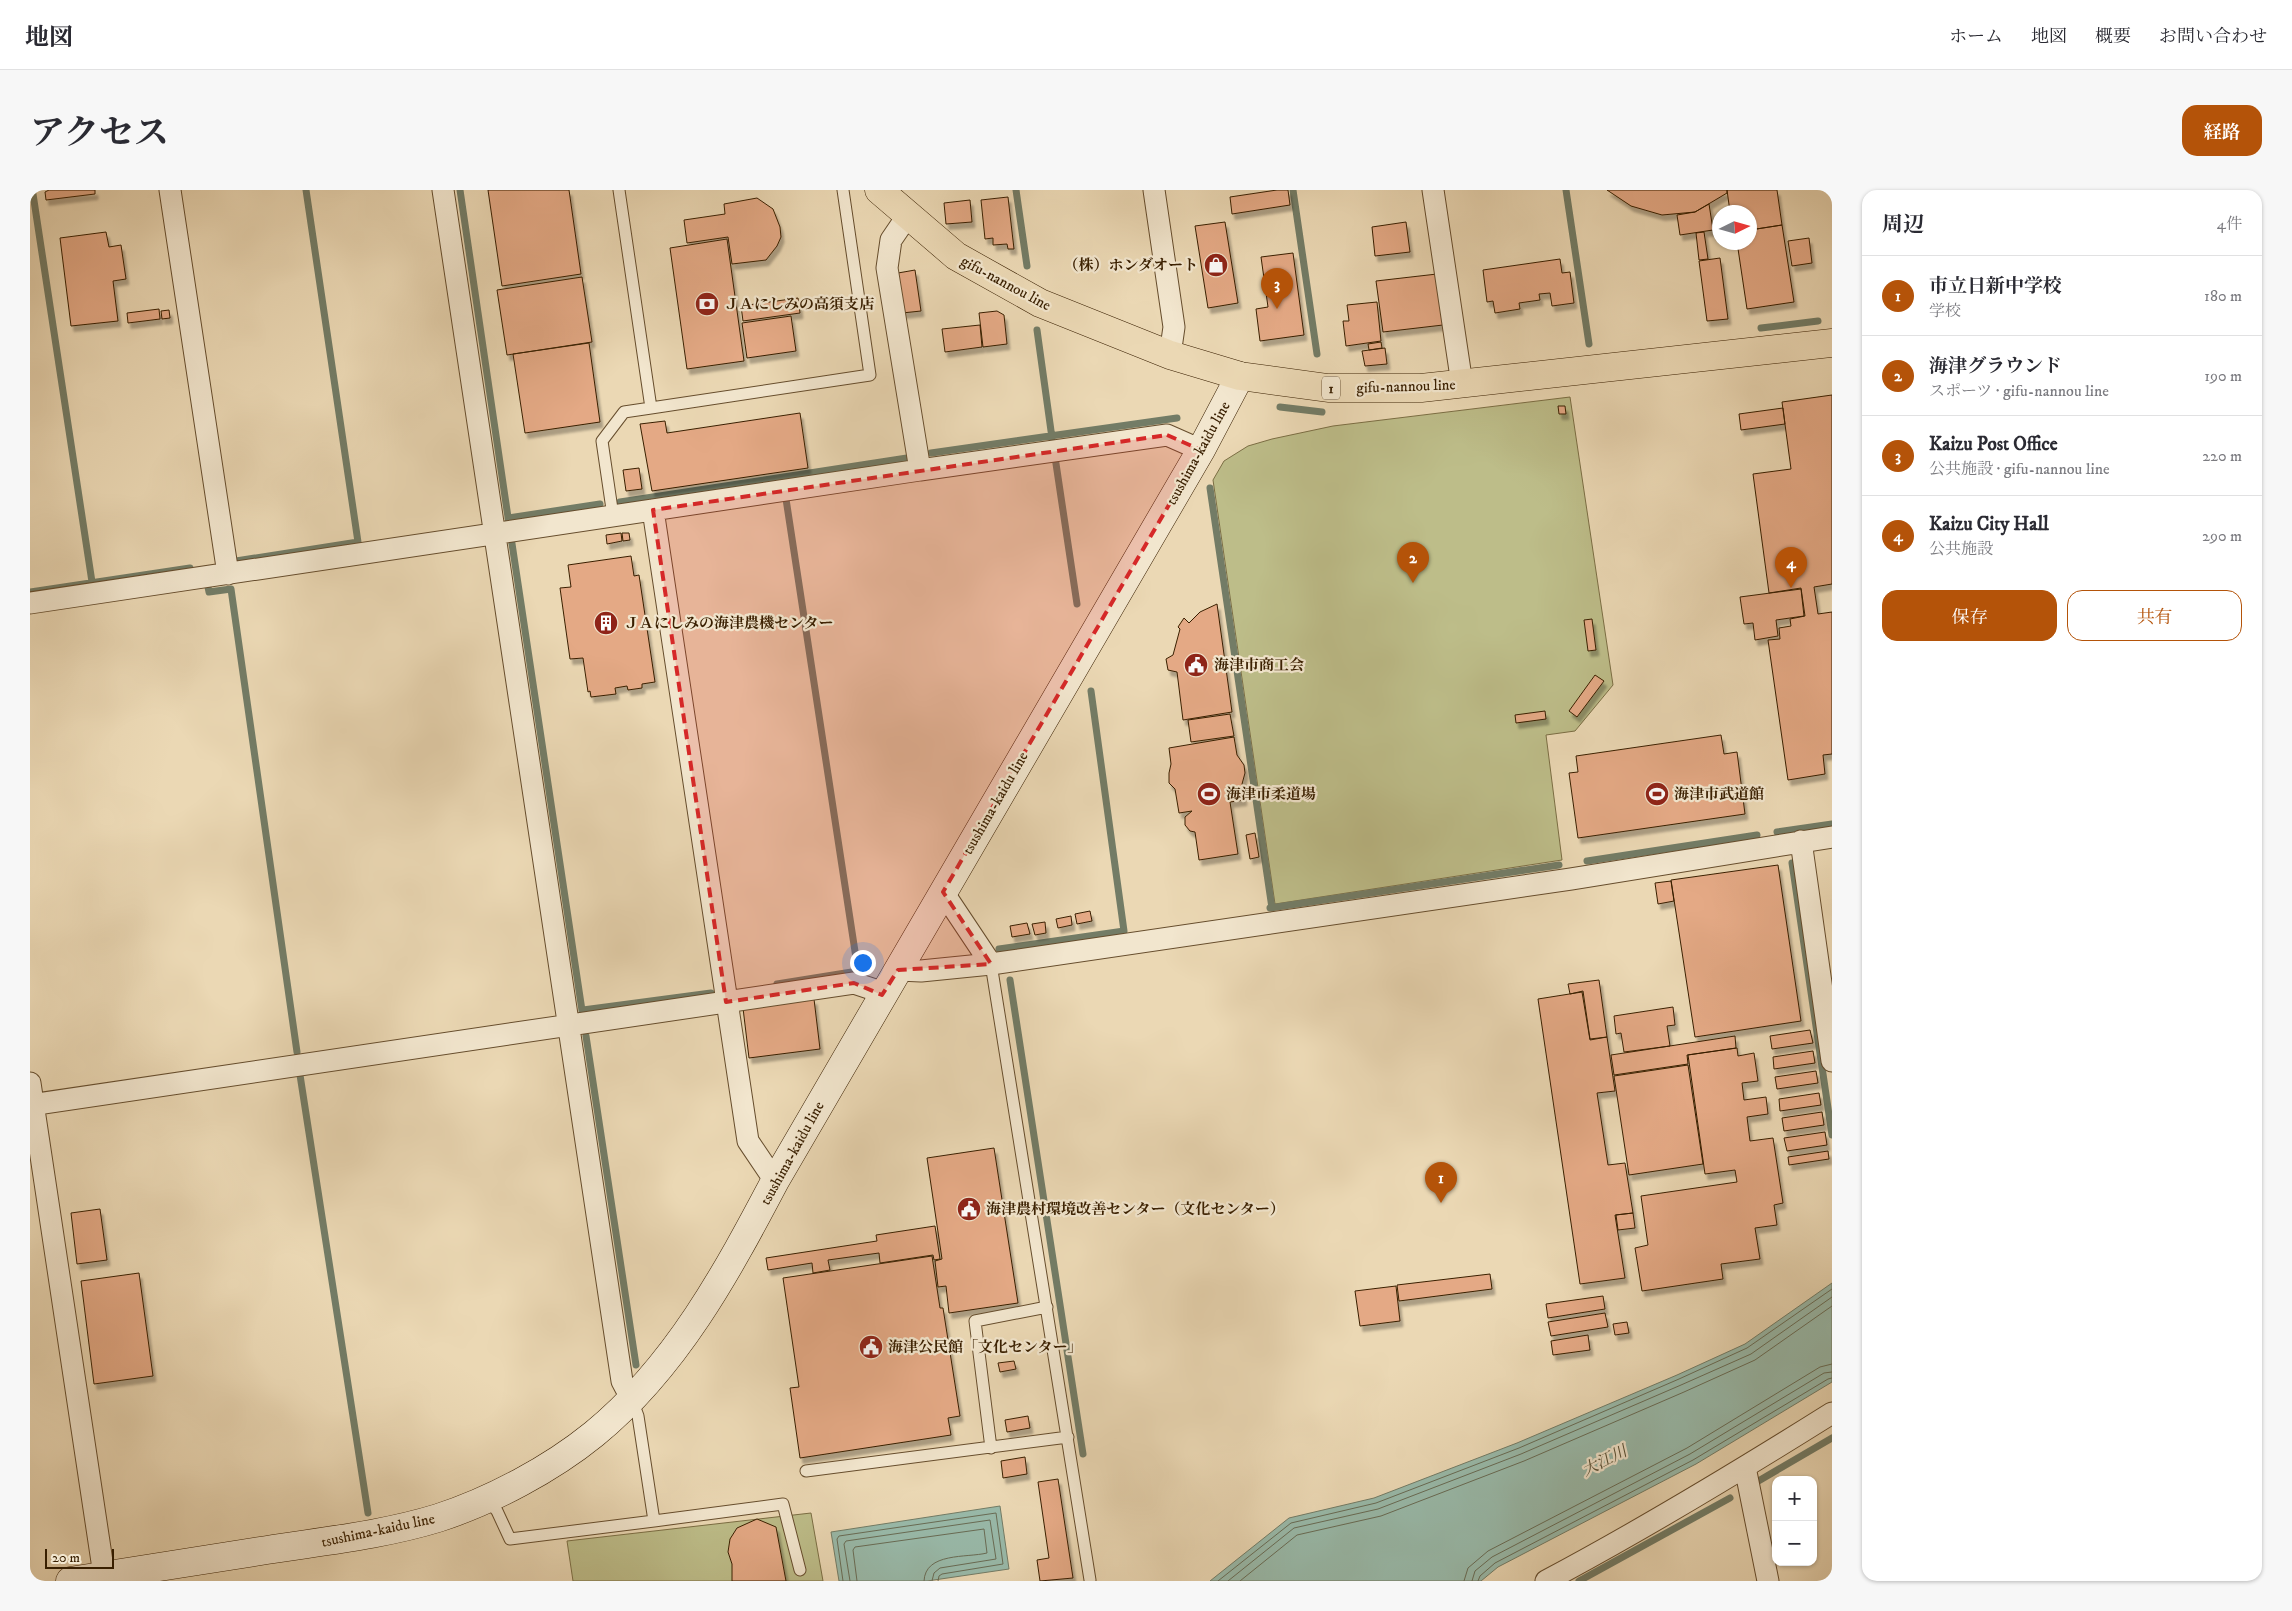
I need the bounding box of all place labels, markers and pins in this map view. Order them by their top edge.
shop icon: （株）ホンダオート [1203,252,1229,278]
place label: （株）ホンダオート [1064,256,1198,275]
pin: 3 [1261,268,1293,309]
bank icon: ＪＡにしみの高須支店 [694,291,720,317]
place label: ＪＡにしみの高須支店 [724,295,874,314]
pin: 2 [1397,542,1429,583]
pin: 4 [1775,547,1807,588]
building icon: ＪＡにしみの海津農機センター [593,610,619,636]
place label: ＪＡにしみの海津農機センター [624,614,833,633]
public building icon: 海津市商工会 [1183,652,1209,678]
place label: 海津市商工会 [1214,656,1304,675]
sports icon: 海津市柔道場 [1196,781,1222,807]
sports icon: 海津市武道館 [1644,781,1670,807]
place label: 海津市柔道場 [1226,785,1316,804]
place label: 海津市武道館 [1674,785,1764,804]
pin: 1 [1425,1162,1457,1203]
public building icon: 海津農村環境改善センター（文化センター） [956,1196,982,1222]
place label: 海津農村環境改善センター（文化センター） [986,1200,1285,1219]
public building icon: 海津公民館「文化センター」 [858,1334,884,1360]
place label: 海津公民館「文化センター」 [888,1338,1082,1357]

